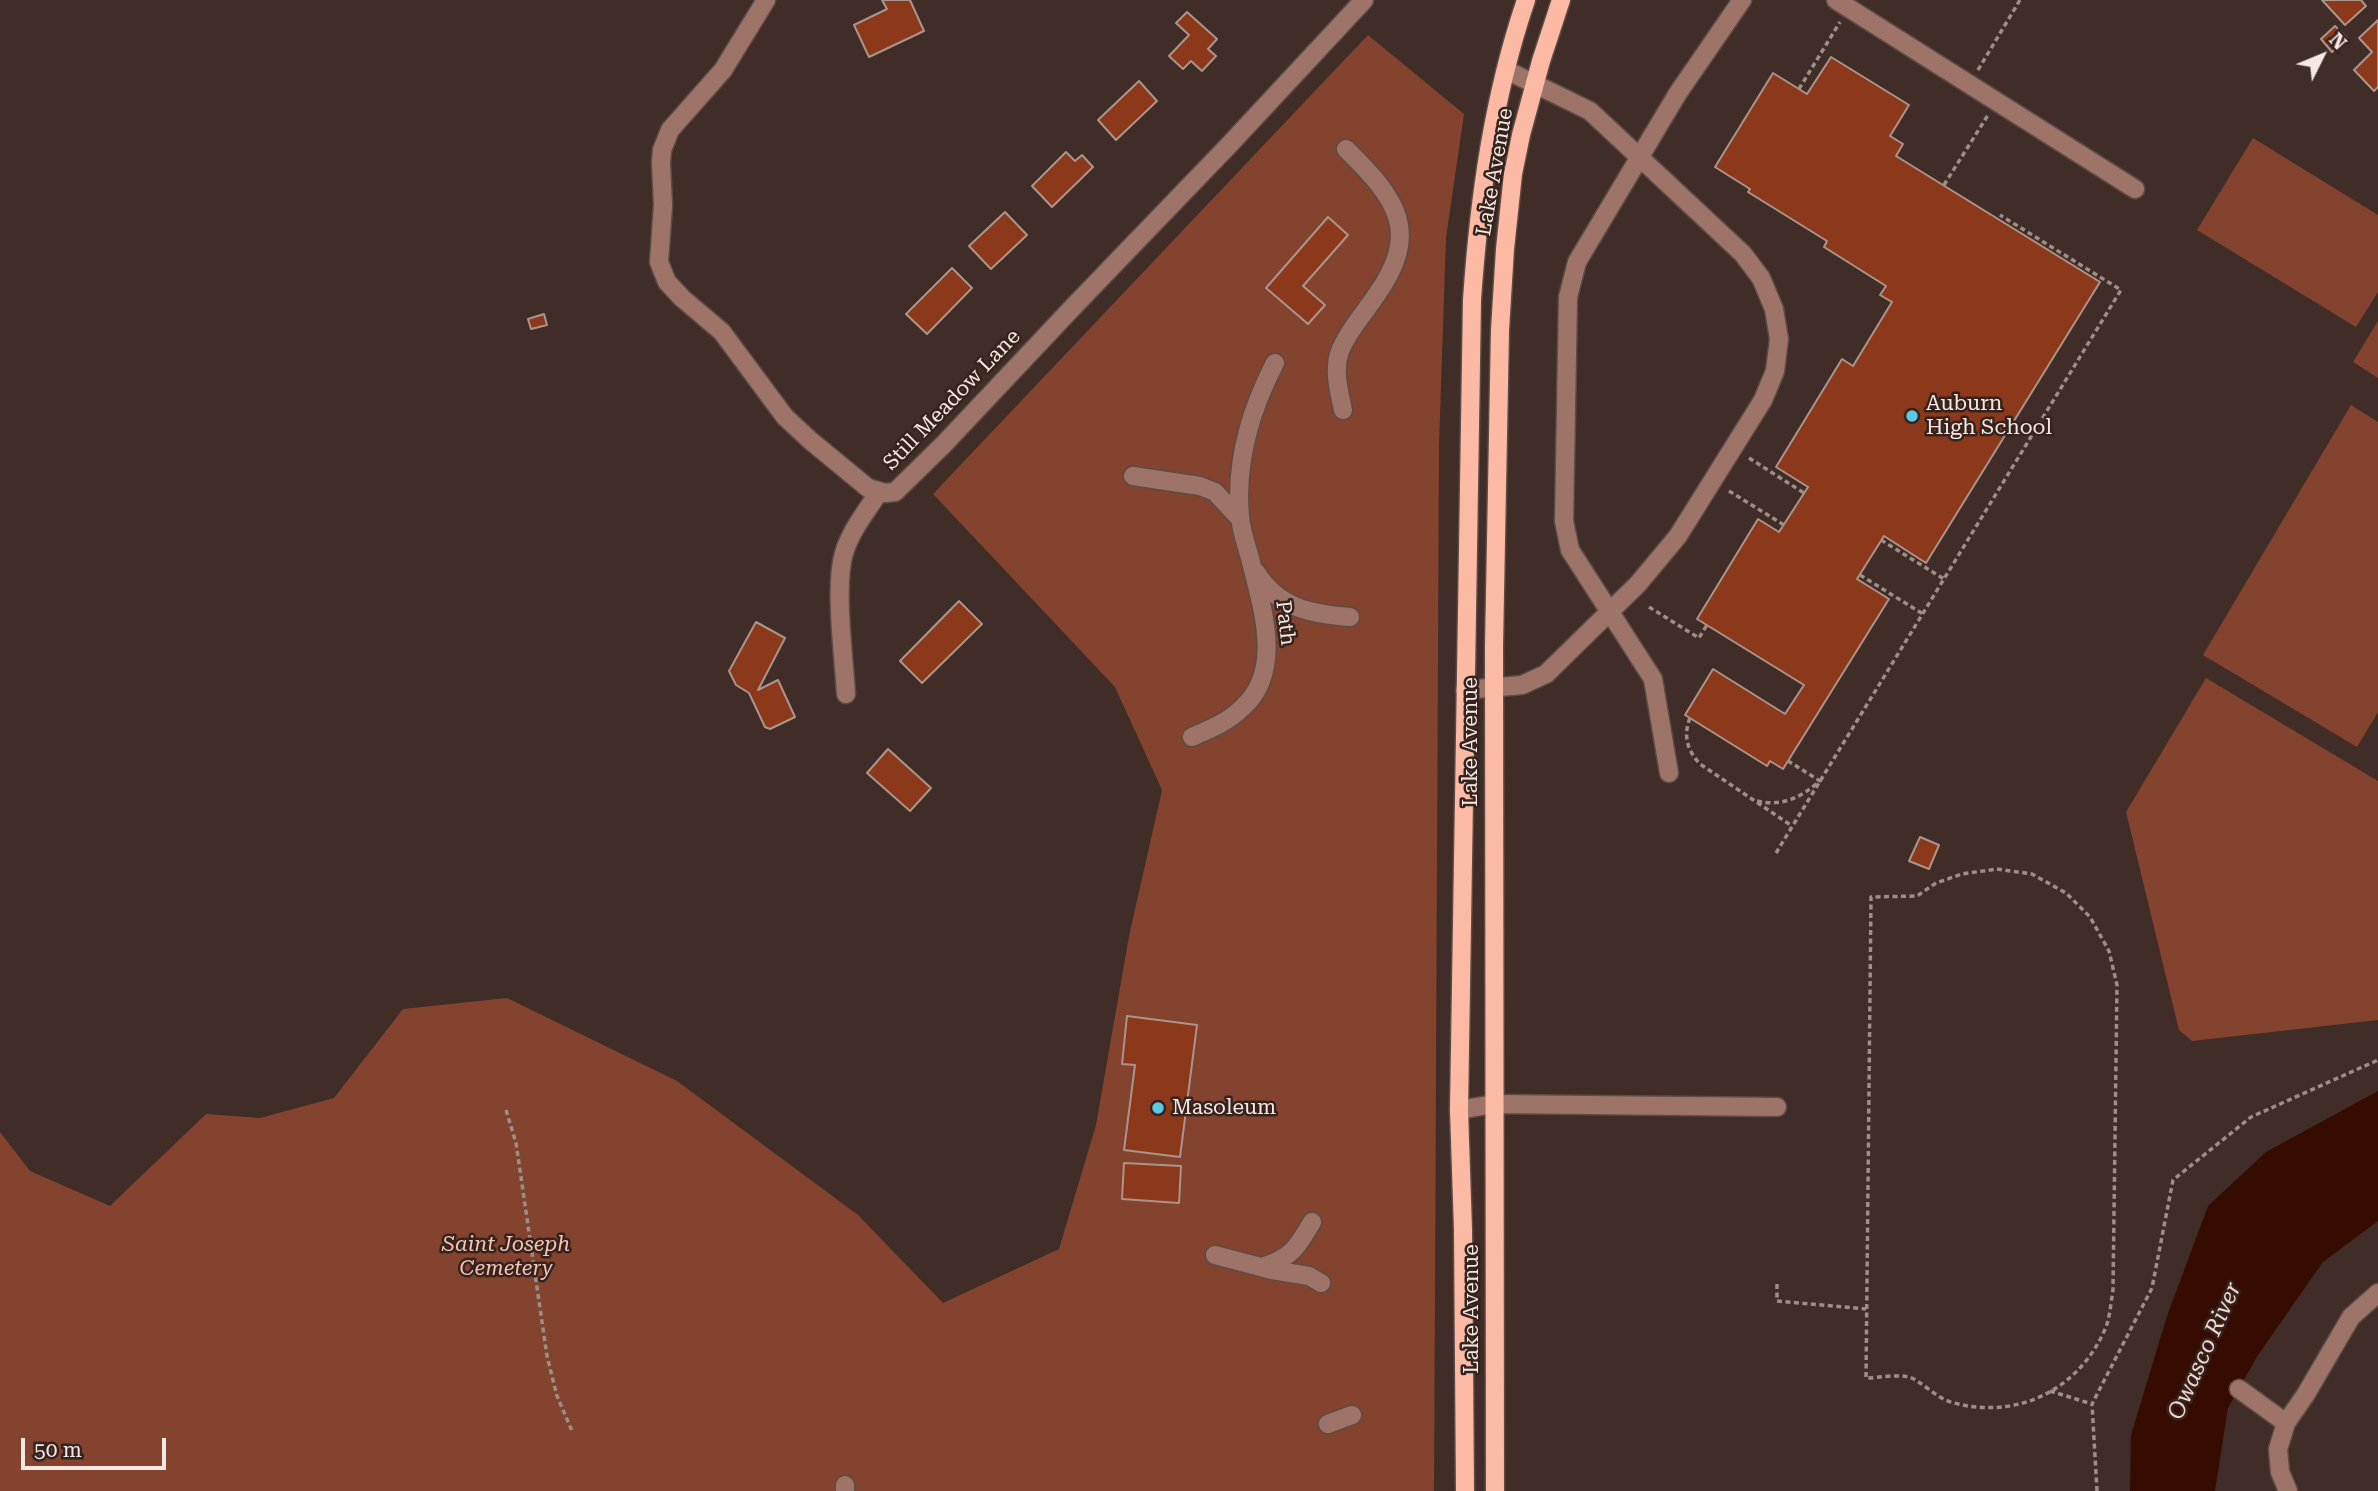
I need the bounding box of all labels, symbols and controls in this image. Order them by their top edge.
north arrow [2287,21,2357,91]
text: N [2324,28,2351,55]
street label: Lake Avenue [1471,106,1519,238]
street label: Still Meadow Lane [878,324,1026,476]
place label: Auburn High School [1926,391,2052,441]
marker: Auburn High School [1904,408,1920,424]
street label: Path [1270,599,1300,647]
street label: Lake Avenue [1458,677,1484,807]
place label: Masoleum [1172,1095,1276,1121]
marker: Masoleum [1150,1100,1166,1116]
park label: Saint Joseph Cemetery [442,1232,570,1282]
street label: Lake Avenue [1459,1244,1485,1374]
water label: Owasco River [2162,1278,2248,1424]
scale bar [24,1424,170,1468]
text: 50 m [34,1438,82,1462]

